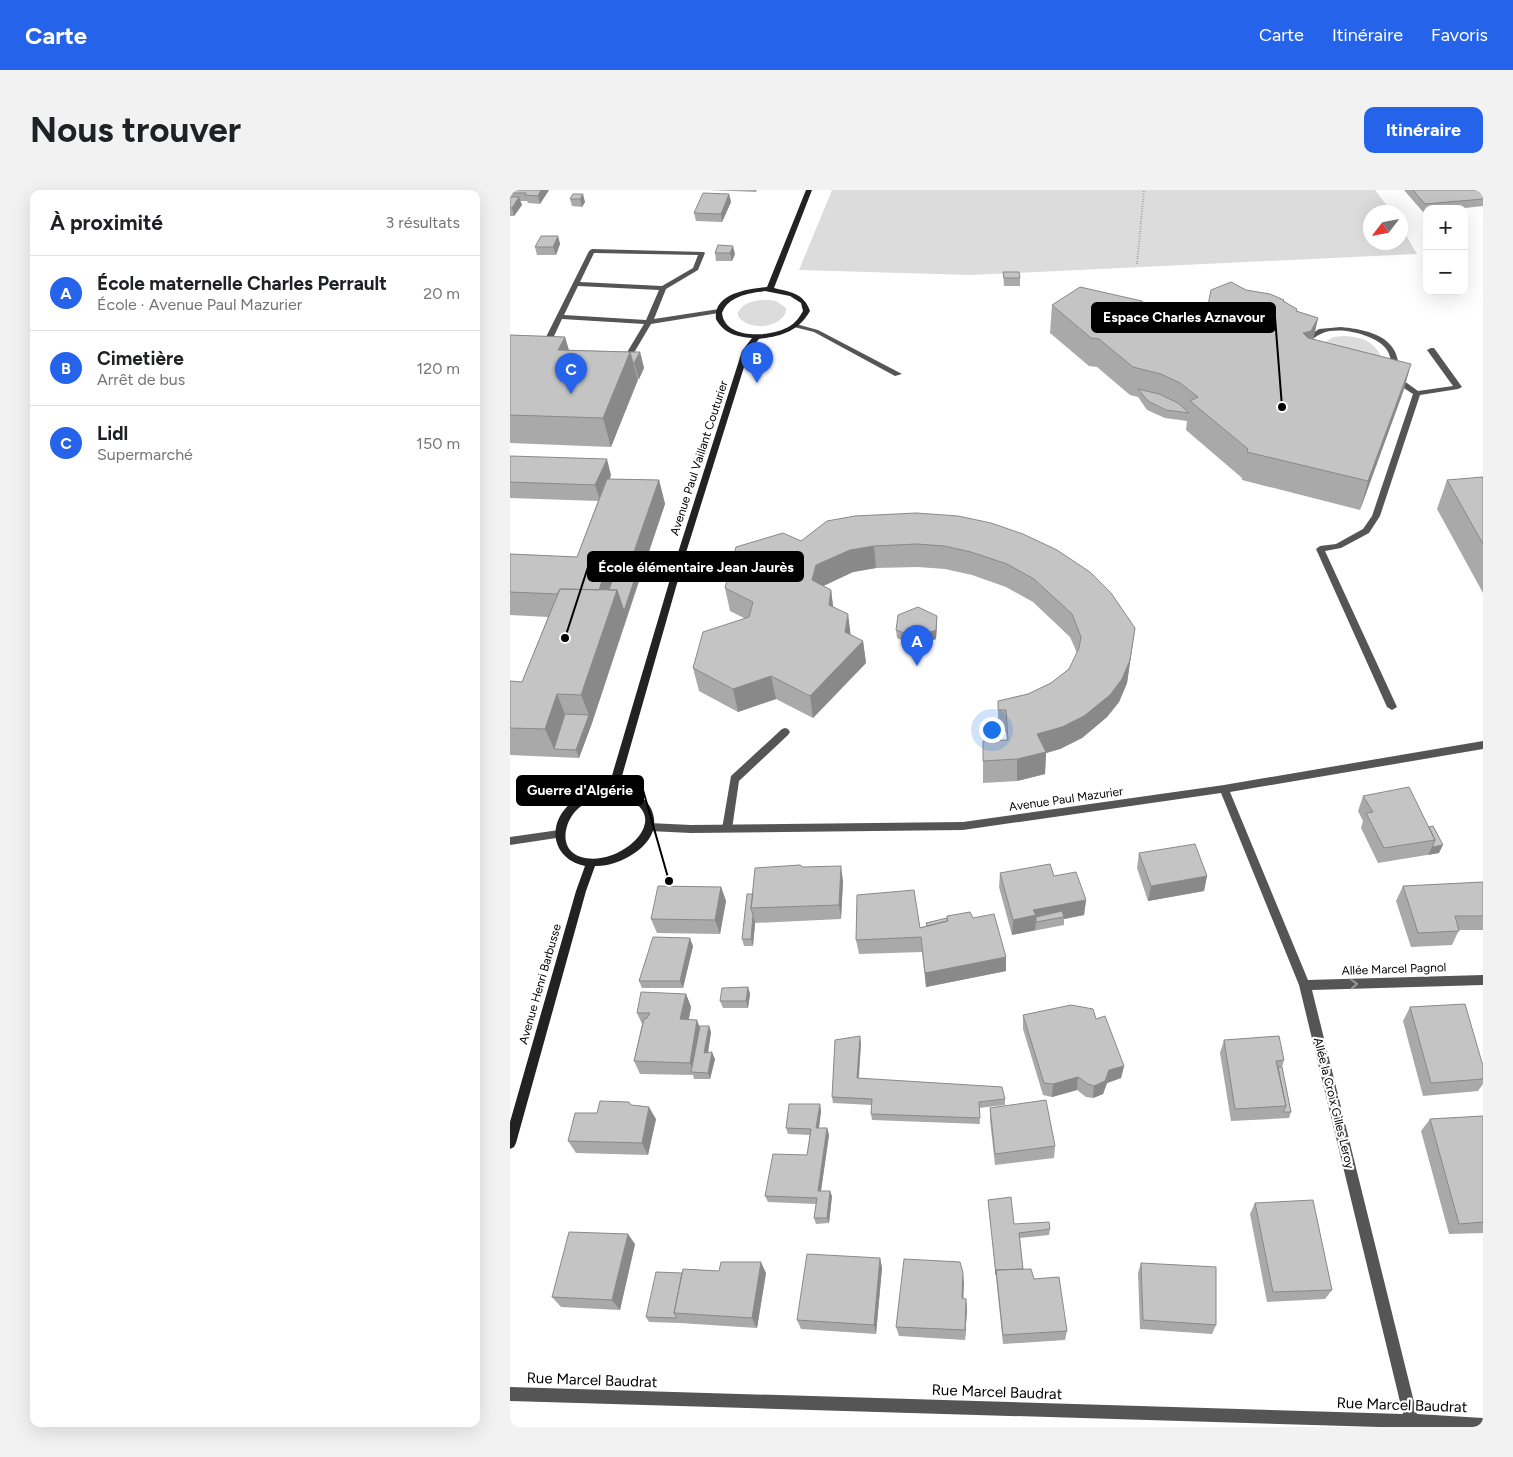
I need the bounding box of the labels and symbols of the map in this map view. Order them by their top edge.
north arrow [1363,205,1408,250]
callout: Espace Charles Aznavour [1092,303,1275,332]
text: Espace Charles Aznavour [1103,309,1266,326]
pin: B [741,342,773,383]
pin: C [555,353,587,394]
street label: Avenue Paul Vaillant Couturier [667,379,731,537]
callout: École élémentaire Jean Jaurès [588,552,803,581]
text: École élémentaire Jean Jaurès [598,559,794,576]
pin: A [901,625,933,666]
your location [979,717,1005,743]
callout: Guerre d'Algérie [517,776,643,805]
text: Guerre d'Algérie [527,782,633,799]
street label: Avenue Paul Mazurier [1008,784,1124,814]
street label: Avenue Henri Barbusse [516,922,564,1046]
street label: Allée Marcel Pagnol [1341,960,1447,978]
one-way arrow [1350,978,1358,989]
street label: Allée la Croix Gilles Leroy [1311,1036,1357,1171]
street label: Rue Marcel Baudrat [526,1369,658,1391]
street label: Rue Marcel Baudrat [931,1381,1063,1403]
street label: Rue Marcel Baudrat [1336,1394,1468,1416]

